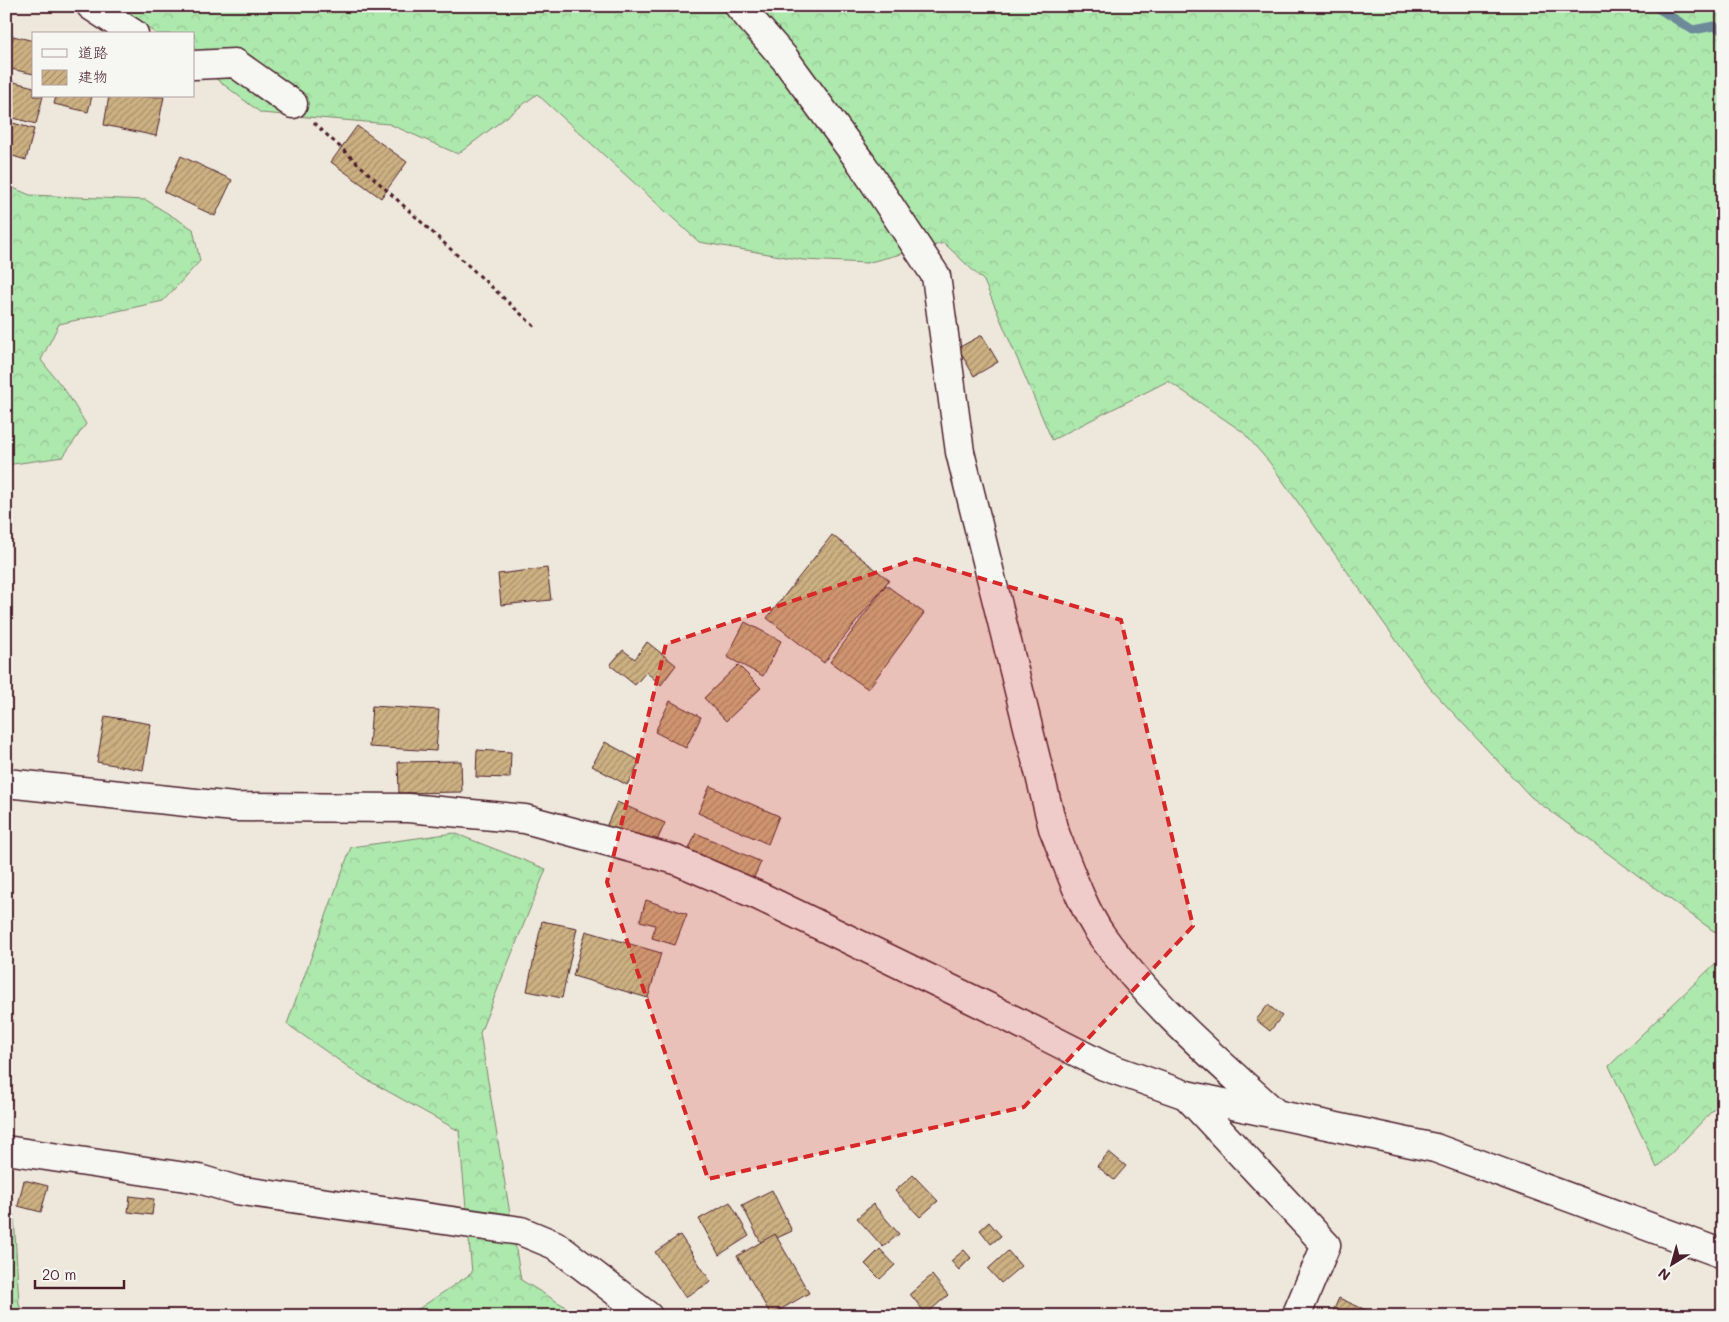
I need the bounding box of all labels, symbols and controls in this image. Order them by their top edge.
legend [32,32,195,98]
text: 道路 [78,42,108,62]
text: 建物 [78,66,108,86]
north arrow [1646,1240,1696,1290]
scale bar [35,1257,124,1289]
text: 20 m [42,1264,76,1284]
text: N [1654,1264,1674,1286]

